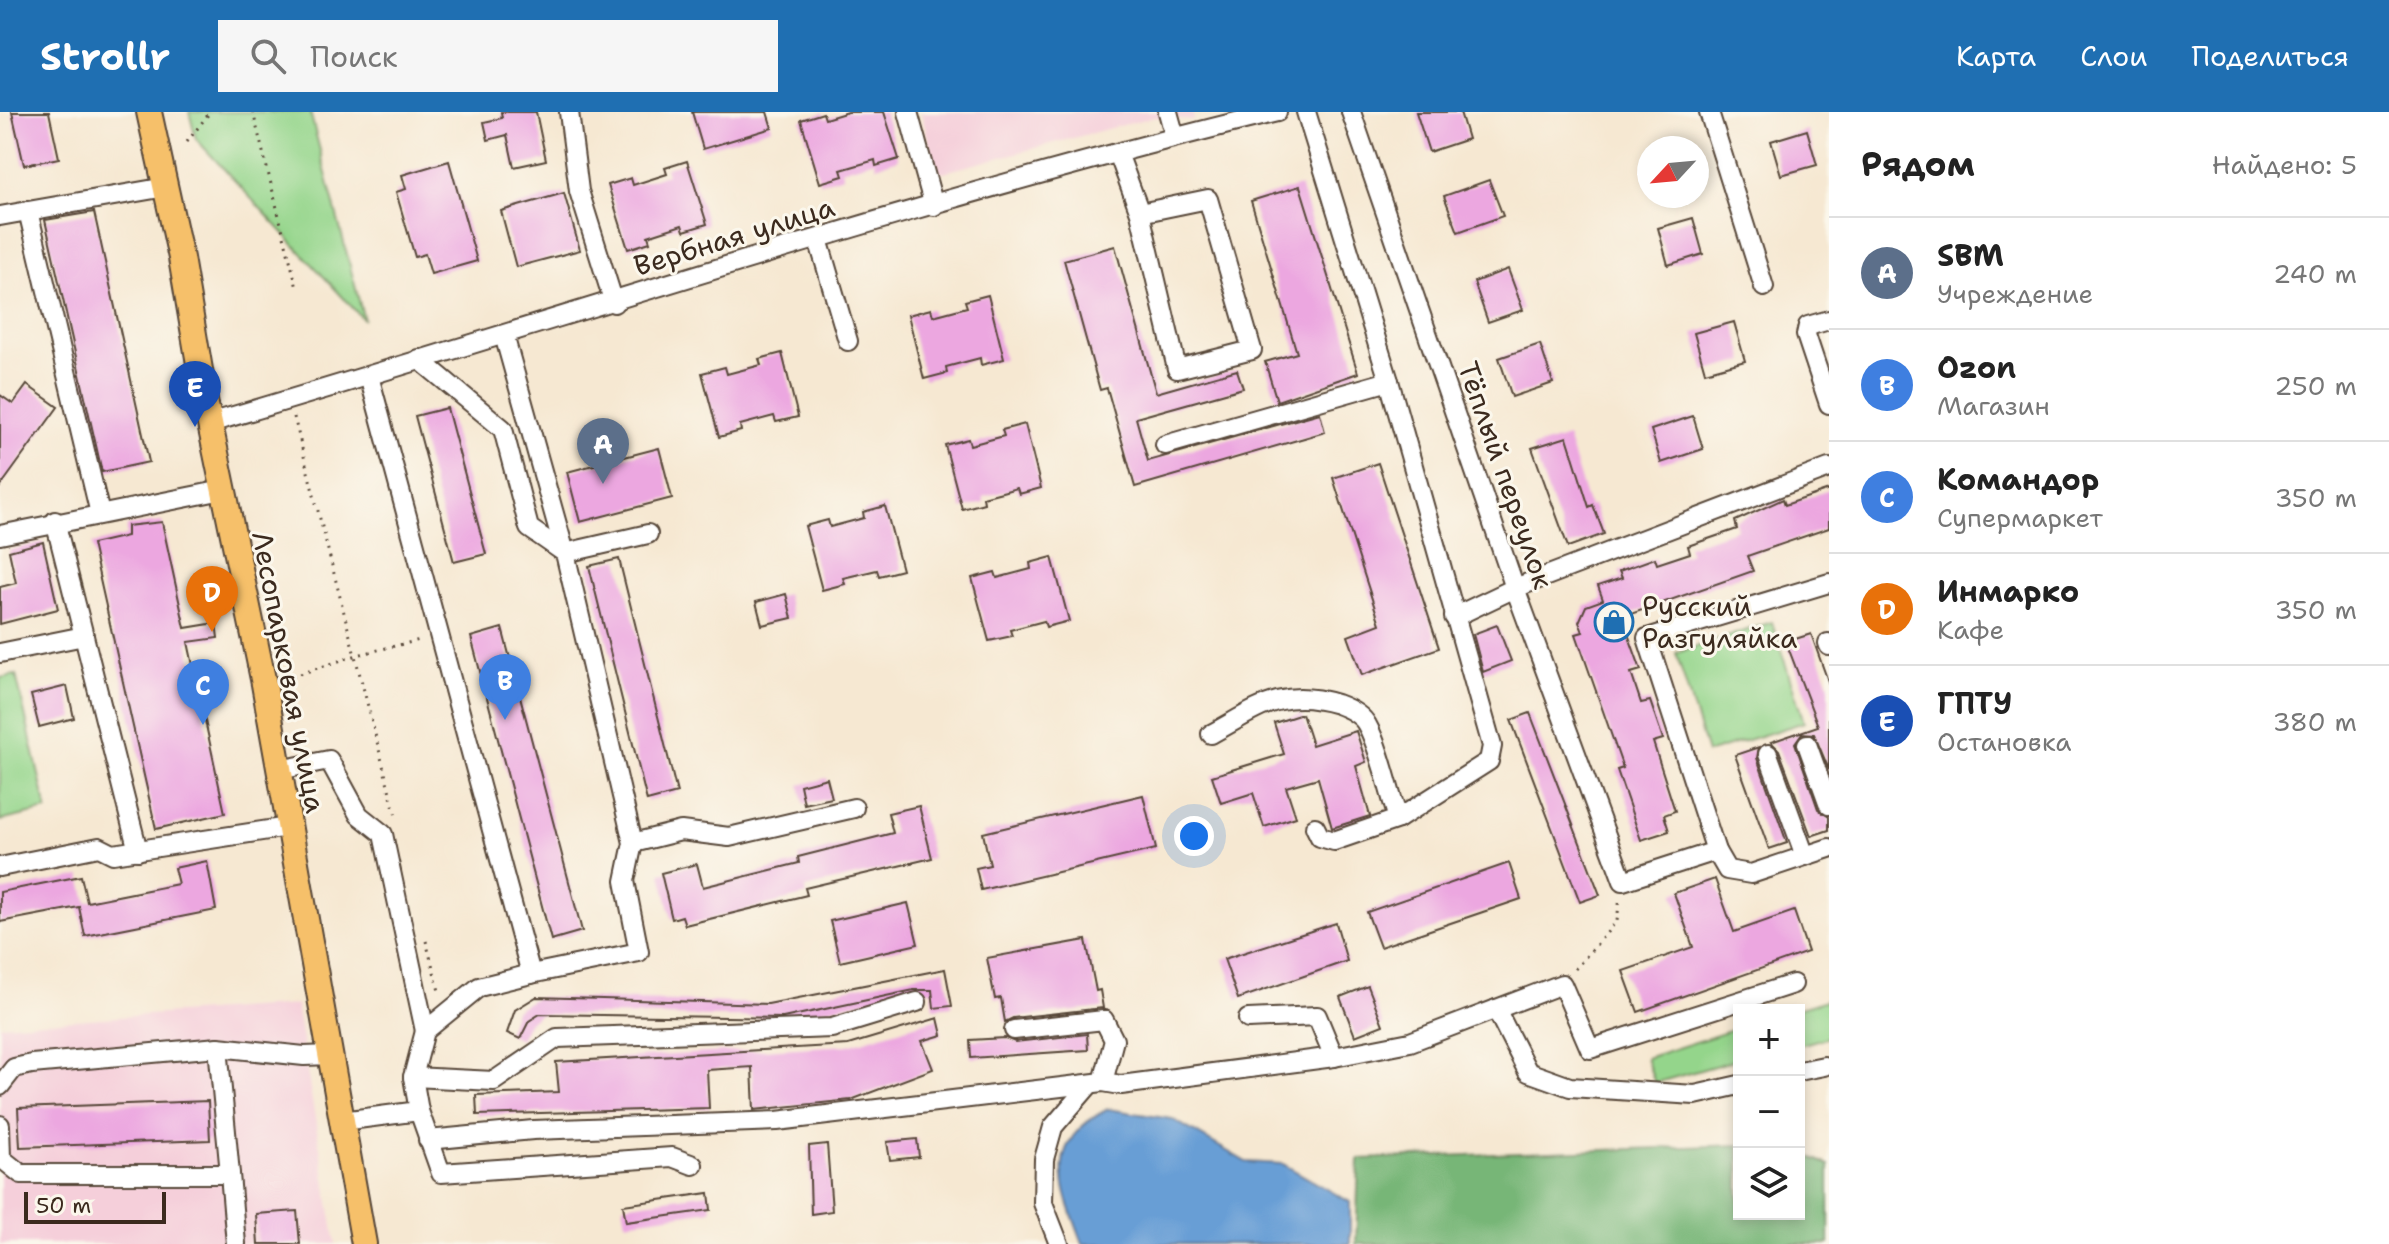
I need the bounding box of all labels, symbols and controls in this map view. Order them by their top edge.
search box [218,20,778,92]
text: Strollr [40,31,170,82]
icon: search [246,34,290,78]
text: Поиск [310,36,398,77]
text: Карта [1956,37,2036,75]
text: Слои [2080,37,2147,75]
text: Поделиться [2191,37,2349,75]
north arrow [1637,136,1709,208]
text: Рядом [1861,141,1975,187]
text: Найдено: 5 [2212,147,2357,182]
street label: Вербная улица [629,187,839,285]
text: SBM [1937,235,2004,276]
text: A [1877,256,1897,291]
text: 240 m [2273,256,2357,291]
text: Учреждение [1937,276,2093,311]
text: Ozon [1937,347,2016,388]
street label: Тёплый переулок [1449,356,1563,594]
pin: E [169,361,221,427]
text: B [1879,368,1895,403]
text: 250 m [2274,368,2357,403]
text: Магазин [1937,388,2050,423]
pin: A [577,418,629,484]
text: Командор [1937,459,2099,500]
text: C [1879,480,1895,515]
text: 350 m [2274,480,2357,515]
text: Супермаркет [1937,500,2103,535]
street label: Лесопарковая улица [243,528,335,816]
pin: D [186,566,238,632]
text: Инмарко [1937,571,2079,612]
place label: Русский Разгуляйка [1642,587,1797,657]
text: D [1878,592,1896,627]
text: 350 m [2274,592,2357,627]
shop icon: Русский Разгуляйка [1593,601,1635,643]
text: Кафе [1937,612,2004,647]
pin: B [479,654,531,720]
pin: C [177,659,229,725]
text: ГПТУ [1937,683,2012,724]
text: E [1878,704,1896,739]
text: 380 m [2272,704,2357,739]
text: Остановка [1937,724,2072,759]
your location [1174,816,1214,856]
map controls [1733,1004,1805,1220]
button: + [1733,1004,1805,1076]
button: − [1733,1076,1805,1148]
button: layers [1733,1148,1805,1220]
scale bar [24,1188,166,1224]
text: 50 m [36,1191,91,1220]

